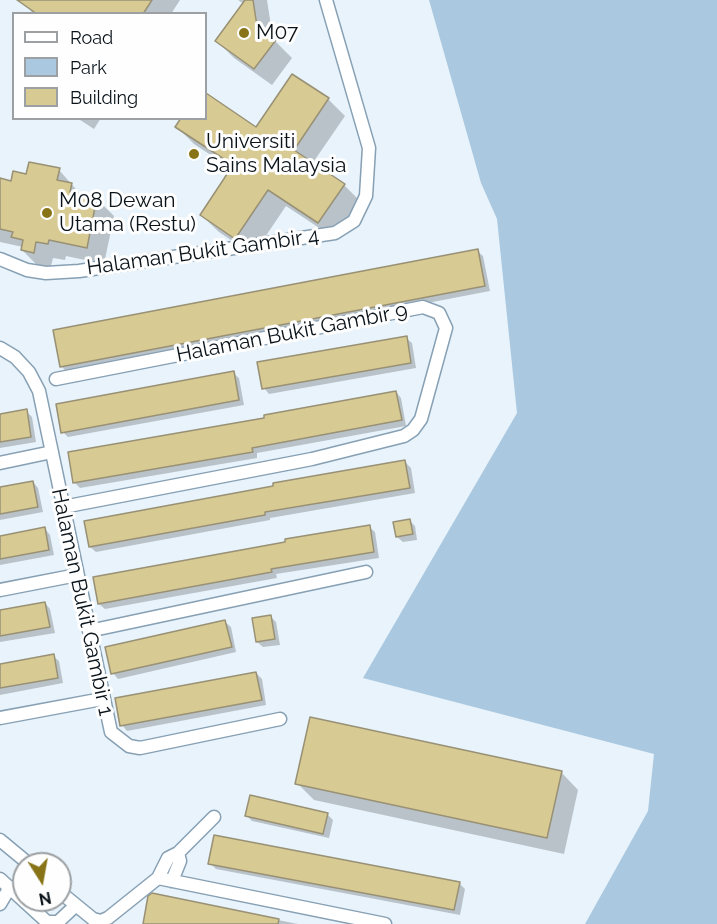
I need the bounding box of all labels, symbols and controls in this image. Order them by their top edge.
legend [12,12,207,120]
place label: M07 [256,20,298,46]
marker: M07 [237,26,251,40]
text: Road [70,27,113,48]
text: Park [70,57,107,78]
text: Building [70,87,138,108]
place label: Universiti Sains Malaysia [206,129,346,179]
marker: Universiti Sains Malaysia [187,147,201,161]
place label: M08 Dewan Utama (Restu) [59,188,196,238]
marker: M08 Dewan Utama (Restu) [40,206,54,220]
street label: Halaman Bukit Gambir 4 [85,223,321,281]
street label: Halaman Bukit Gambir 9 [174,298,410,368]
street label: Halaman Bukit Gambir 1 [46,486,118,718]
north arrow [12,852,72,912]
text: N [37,888,53,909]

